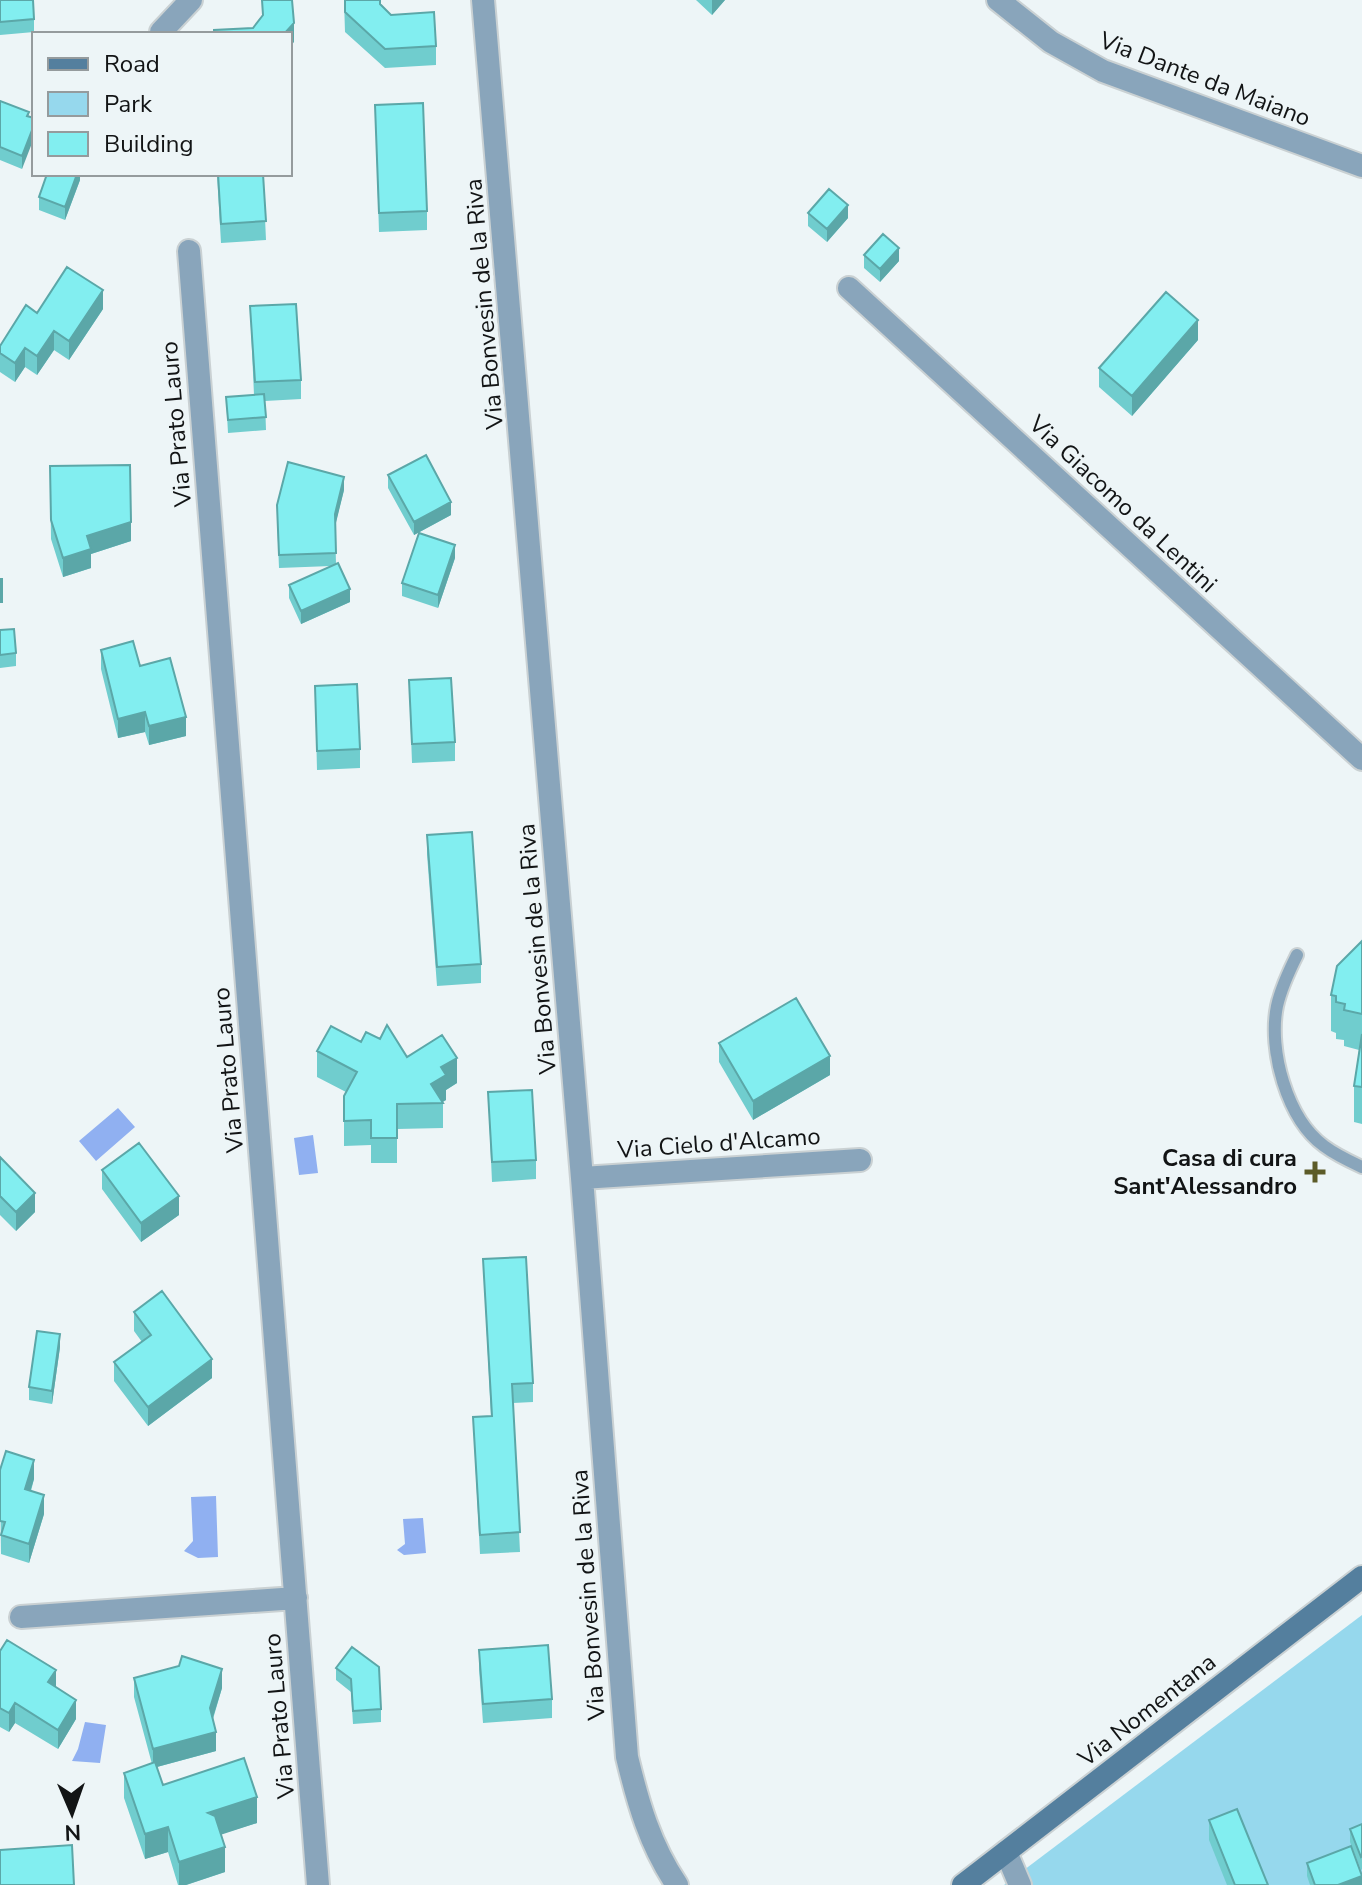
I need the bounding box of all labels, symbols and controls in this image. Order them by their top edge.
street label: Via Dante da Maiano [1094,24,1315,134]
legend [32,32,292,176]
text: Road [104,48,160,80]
text: Park [104,88,153,120]
text: Building [104,128,194,160]
street label: Via Bonvesin de la Riva [457,177,511,432]
street label: Via Prato Lauro [153,340,199,509]
street label: Via Giacomo da Lentini [1021,408,1224,600]
street label: Via Bonvesin de la Riva [510,822,564,1077]
street label: Via Prato Lauro [205,986,251,1155]
street label: Via Cielo d'Alcamo [615,1120,822,1166]
place label: Casa di cura Sant'Alessandro [1113,1142,1297,1202]
marker: Casa di cura Sant'Alessandro [1304,1161,1326,1183]
street label: Via Bonvesin de la Riva [563,1469,613,1722]
street label: Via Prato Lauro [256,1632,302,1801]
street label: Via Nomentana [1071,1646,1222,1774]
north arrow [32,1773,112,1853]
text: N [64,1817,81,1847]

